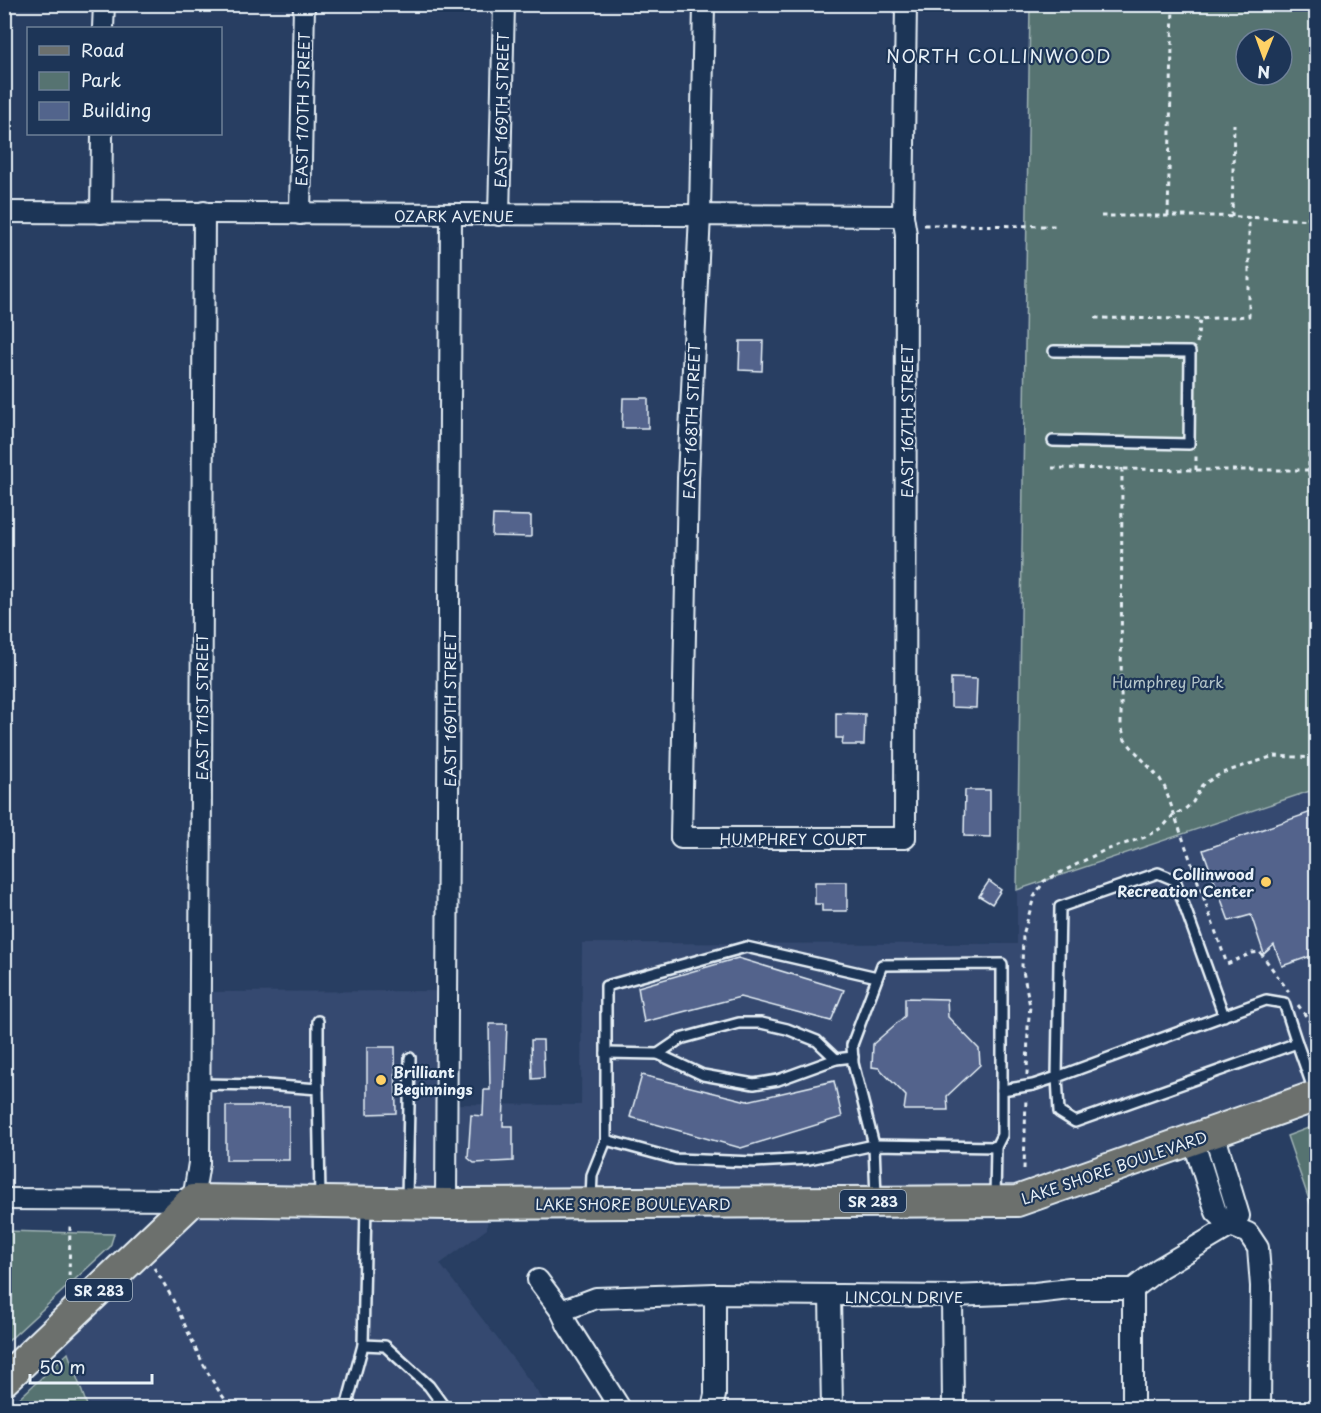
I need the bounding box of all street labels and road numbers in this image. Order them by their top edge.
street label: EAST 170TH STREET [289,31,315,186]
street label: EAST 169TH STREET [488,31,514,188]
street label: OZARK AVENUE [394,204,514,227]
street label: EAST 168TH STREET [677,342,705,500]
street label: EAST 167TH STREET [895,343,918,498]
street label: EAST 169TH STREET [438,630,461,787]
street label: EAST 171ST STREET [190,633,213,781]
street label: HUMPHREY COURT [720,827,867,850]
street label: LAKE SHORE BOULEVARD [1018,1124,1210,1210]
road number: SR 283 [840,1190,906,1212]
street label: LAKE SHORE BOULEVARD [535,1192,731,1215]
road number: SR 283 [66,1279,132,1301]
street label: LINCOLN DRIVE [845,1285,963,1308]

